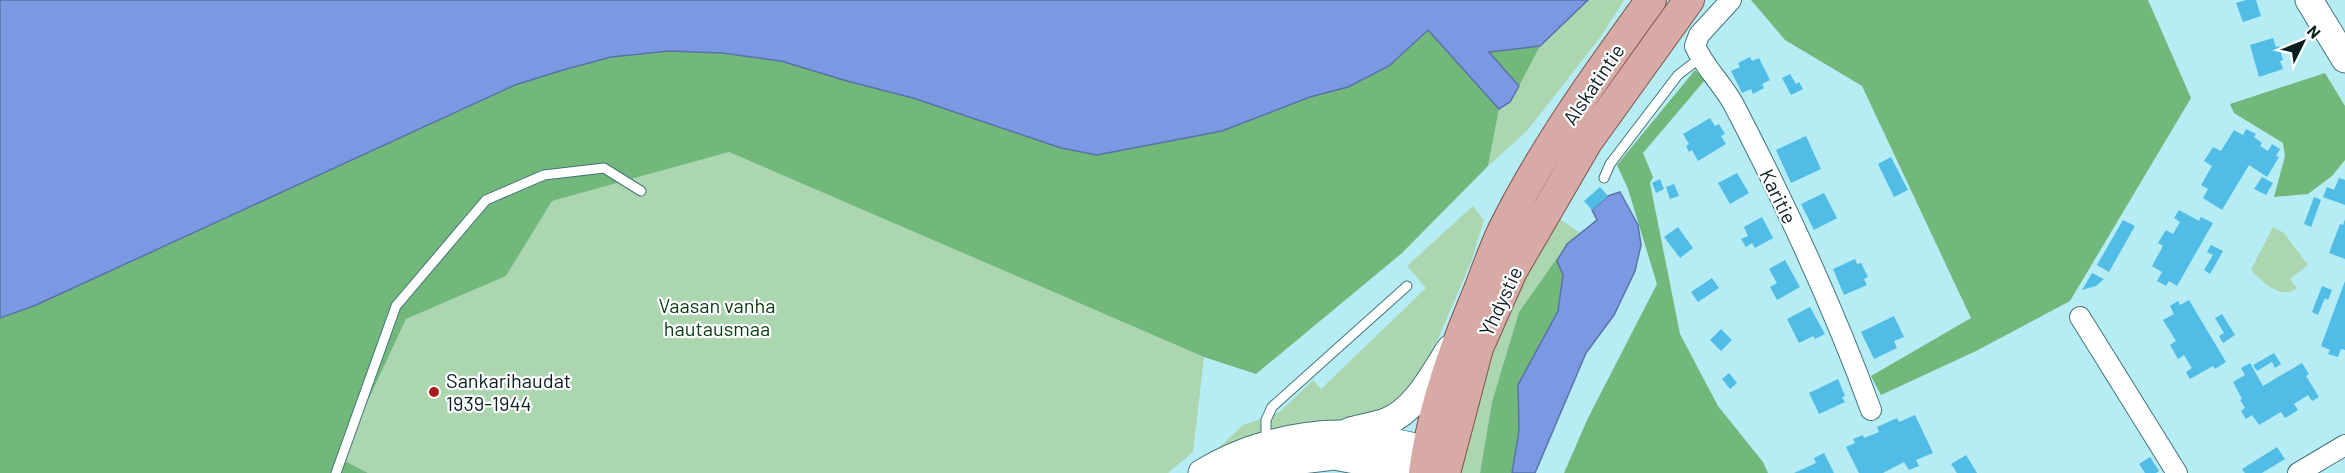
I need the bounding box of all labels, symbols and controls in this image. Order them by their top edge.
north arrow [2273,12,2333,72]
text: N [2304,21,2325,42]
street label: Alskatintie [1557,39,1629,129]
street label: Karitie [1756,165,1802,227]
street label: Yhdystie [1473,262,1527,340]
park label: Vaasan vanha hautausmaa [658,293,776,340]
place label: Sankarihaudat 1939-1944 [446,368,571,415]
marker: Sankarihaudat 1939-1944 [427,385,441,399]

